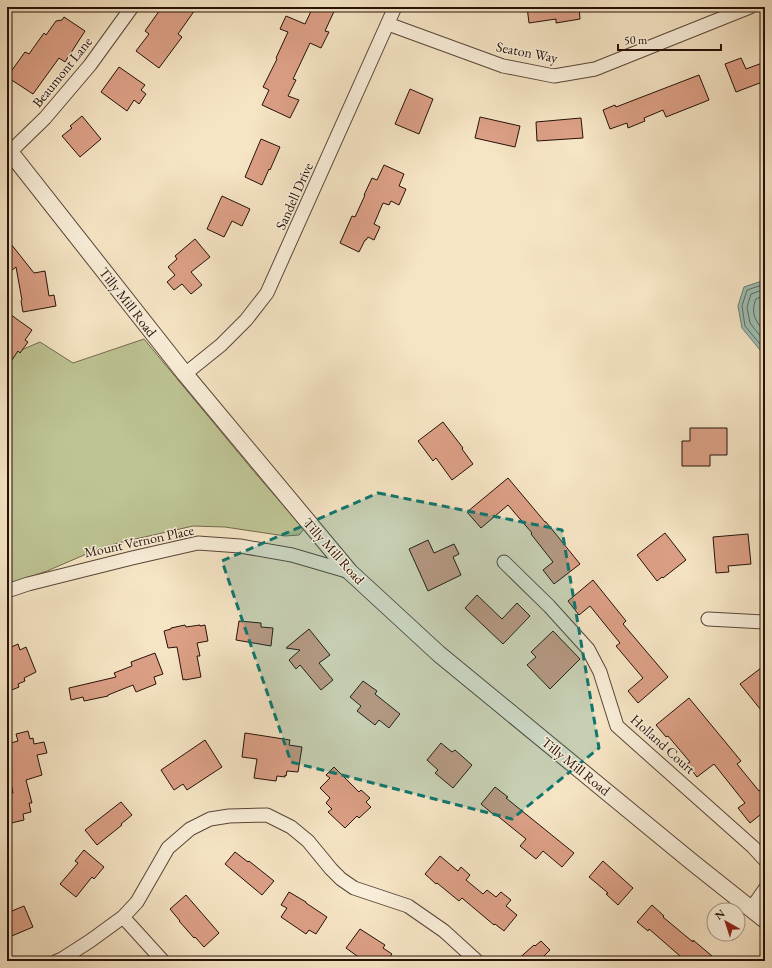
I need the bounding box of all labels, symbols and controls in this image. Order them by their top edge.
scale bar [618,26,721,52]
text: 50 m [624,32,648,48]
street label: Beaumont Lane [28,33,96,111]
street label: Seaton Way [495,37,560,67]
street label: Sandell Drive [271,159,317,232]
street label: Tilly Mill Road [95,264,161,341]
street label: Tilly Mill Road [299,514,369,589]
street label: Mount Vernon Place [83,521,196,561]
street label: Holland Court [627,710,700,778]
street label: Tilly Mill Road [538,733,615,800]
north arrow [706,902,746,942]
text: N [712,906,728,922]

